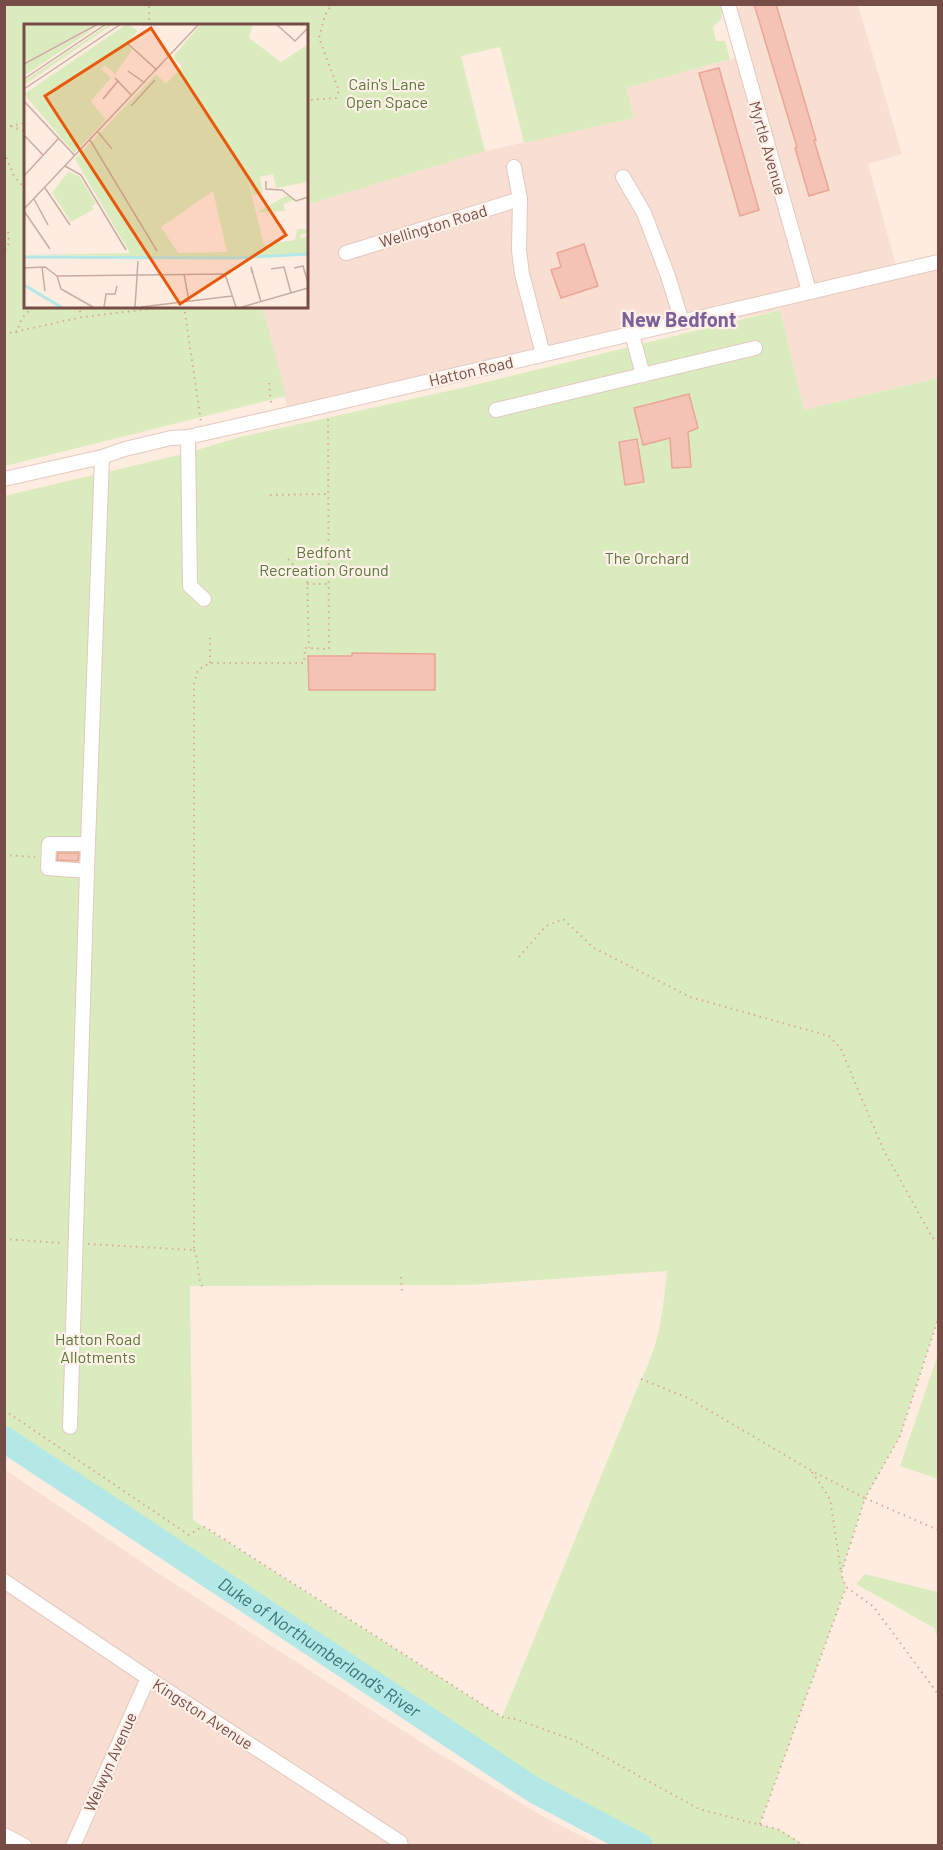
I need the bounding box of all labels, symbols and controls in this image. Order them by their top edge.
inset map [24,24,308,308]
park label: Cain's Lane Open Space [346,74,428,111]
street label: Myrtle Avenue [746,99,791,197]
street label: Wellington Road [377,200,489,251]
district label: New Bedfont [622,307,736,331]
street label: Hatton Road [427,352,515,389]
park label: Bedfont Recreation Ground [259,542,389,579]
park label: The Orchard [605,548,689,567]
park label: Hatton Road Allotments [55,1329,141,1366]
water label: Duke of Northumberland's River [214,1572,425,1722]
street label: Kingston Avenue [150,1674,257,1753]
street label: Welwyn Avenue [79,1709,140,1815]

